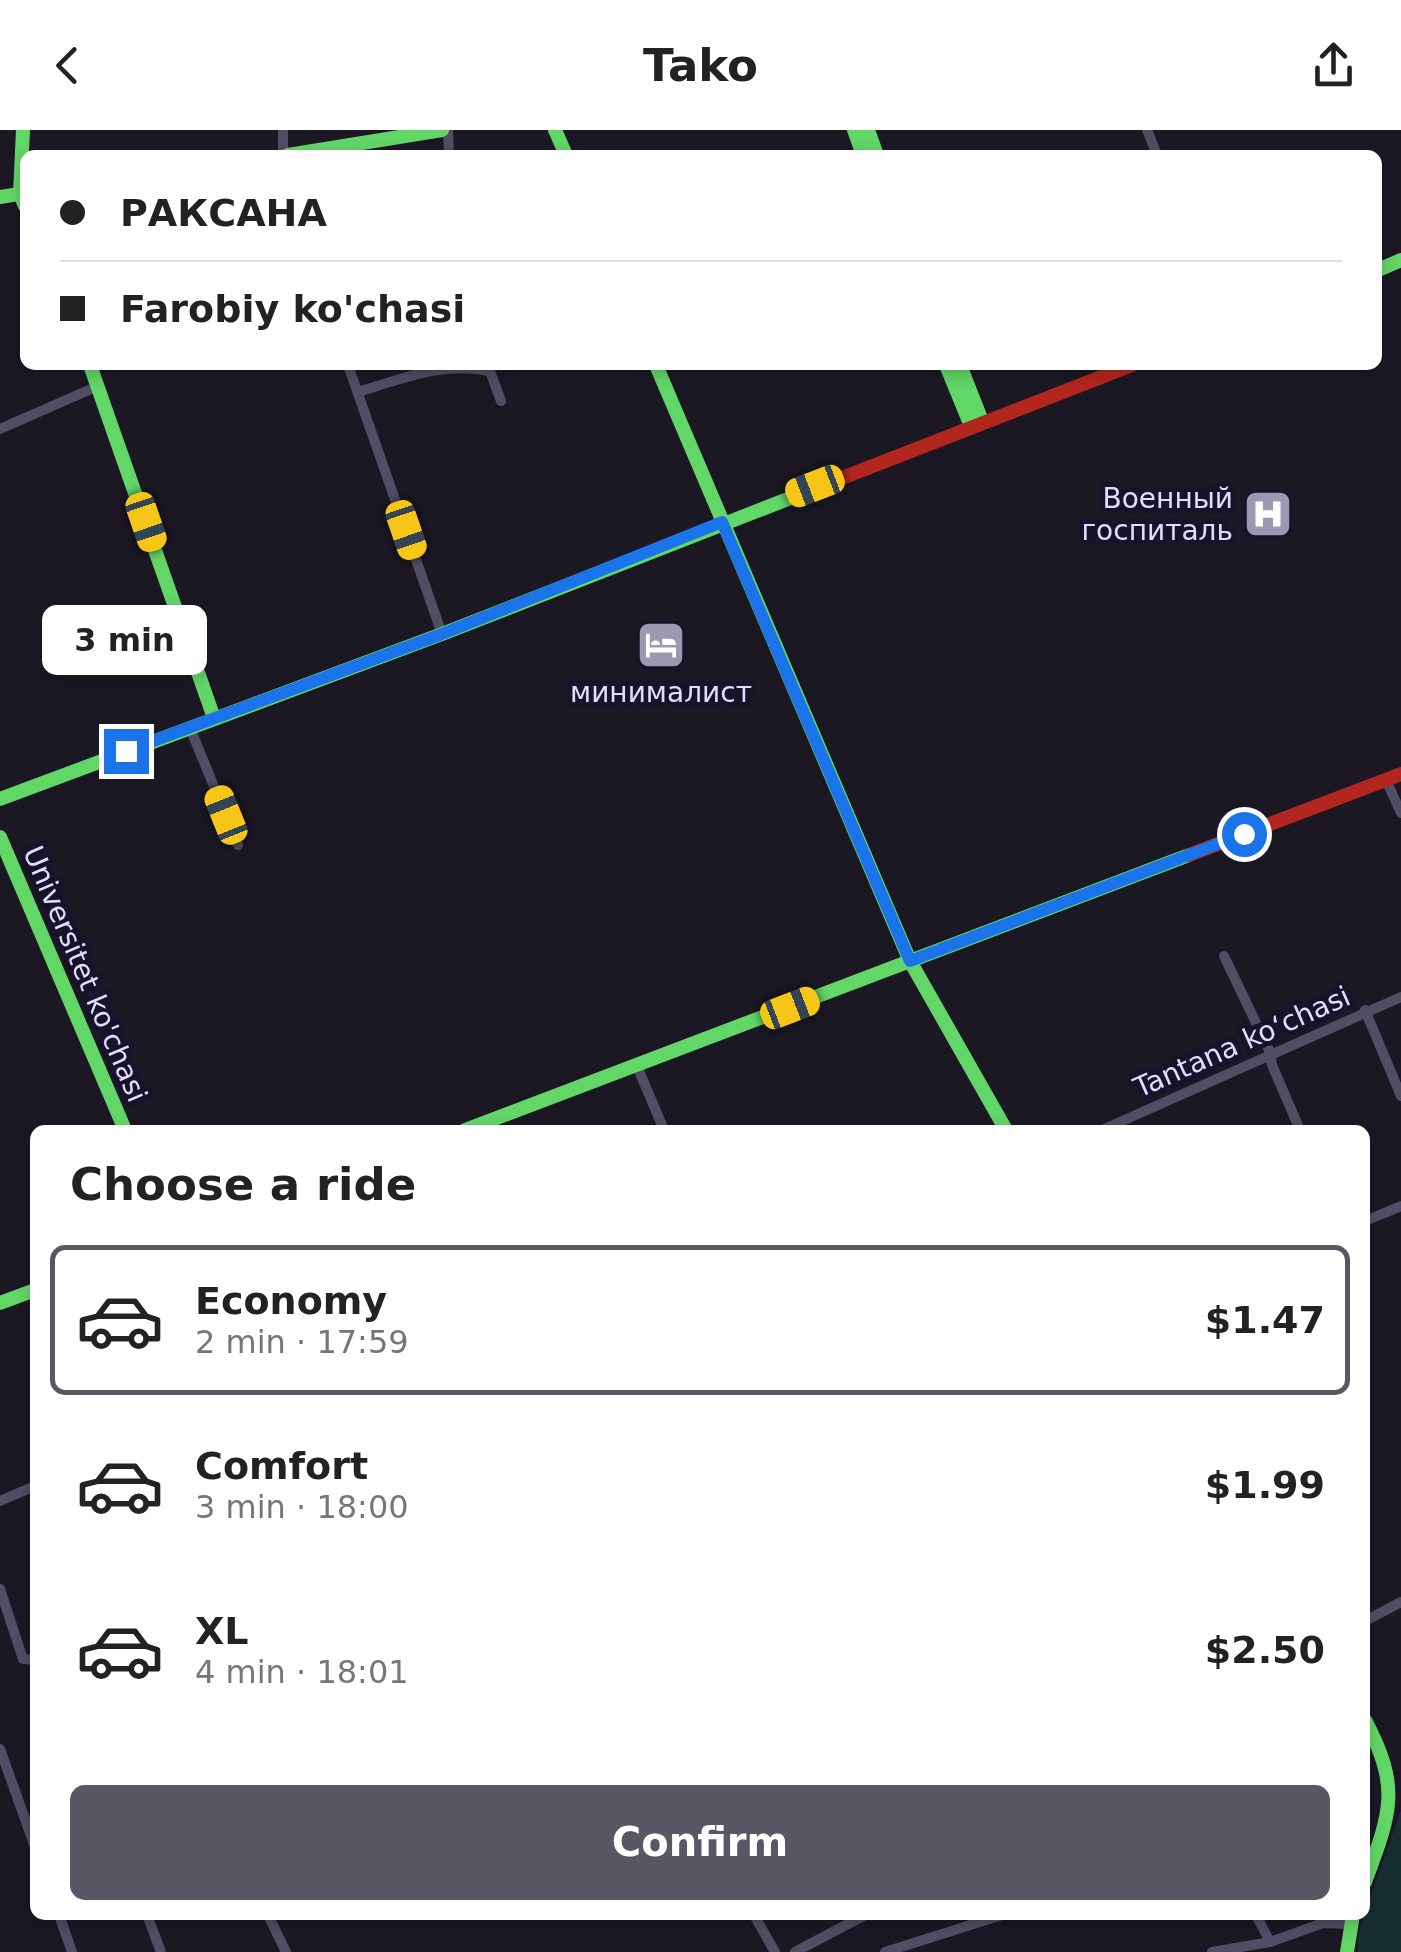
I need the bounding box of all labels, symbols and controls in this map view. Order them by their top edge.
icon: back [40,38,95,93]
icon: share [1306,38,1361,93]
text: Tako [643,39,758,92]
text: РАКСАНА [120,191,327,235]
text: Farobiy ko'chasi [120,287,465,331]
car [782,461,848,511]
place label: Военный госпиталь [1081,482,1233,547]
hospital icon: Военный госпиталь [1242,488,1294,540]
car [122,489,170,555]
car [382,497,430,563]
callout: 3 min [44,606,208,676]
hotel icon: минималист [635,619,687,671]
text: 3 min [74,621,175,659]
place label: минималист [570,676,752,709]
route end [104,729,149,774]
car [201,782,251,848]
route start [1222,812,1267,857]
street label: Universitet ko'chasi [16,841,154,1107]
street label: Tantana koʻchasi [1128,979,1355,1105]
car [757,983,823,1033]
text: Choose a ride [70,1158,416,1211]
icon: car [75,1275,165,1365]
text: Economy [195,1279,387,1323]
text: $1.47 [1205,1298,1325,1342]
text: 2 min · 17:59 [195,1323,409,1361]
icon: car [75,1440,165,1530]
text: Comfort [195,1444,368,1488]
text: $1.99 [1205,1463,1325,1507]
text: 3 min · 18:00 [195,1488,409,1526]
icon: car [75,1605,165,1695]
text: XL [195,1609,249,1653]
text: $2.50 [1205,1628,1325,1672]
text: 4 min · 18:01 [195,1653,409,1691]
button: Confirm [70,1785,1330,1900]

